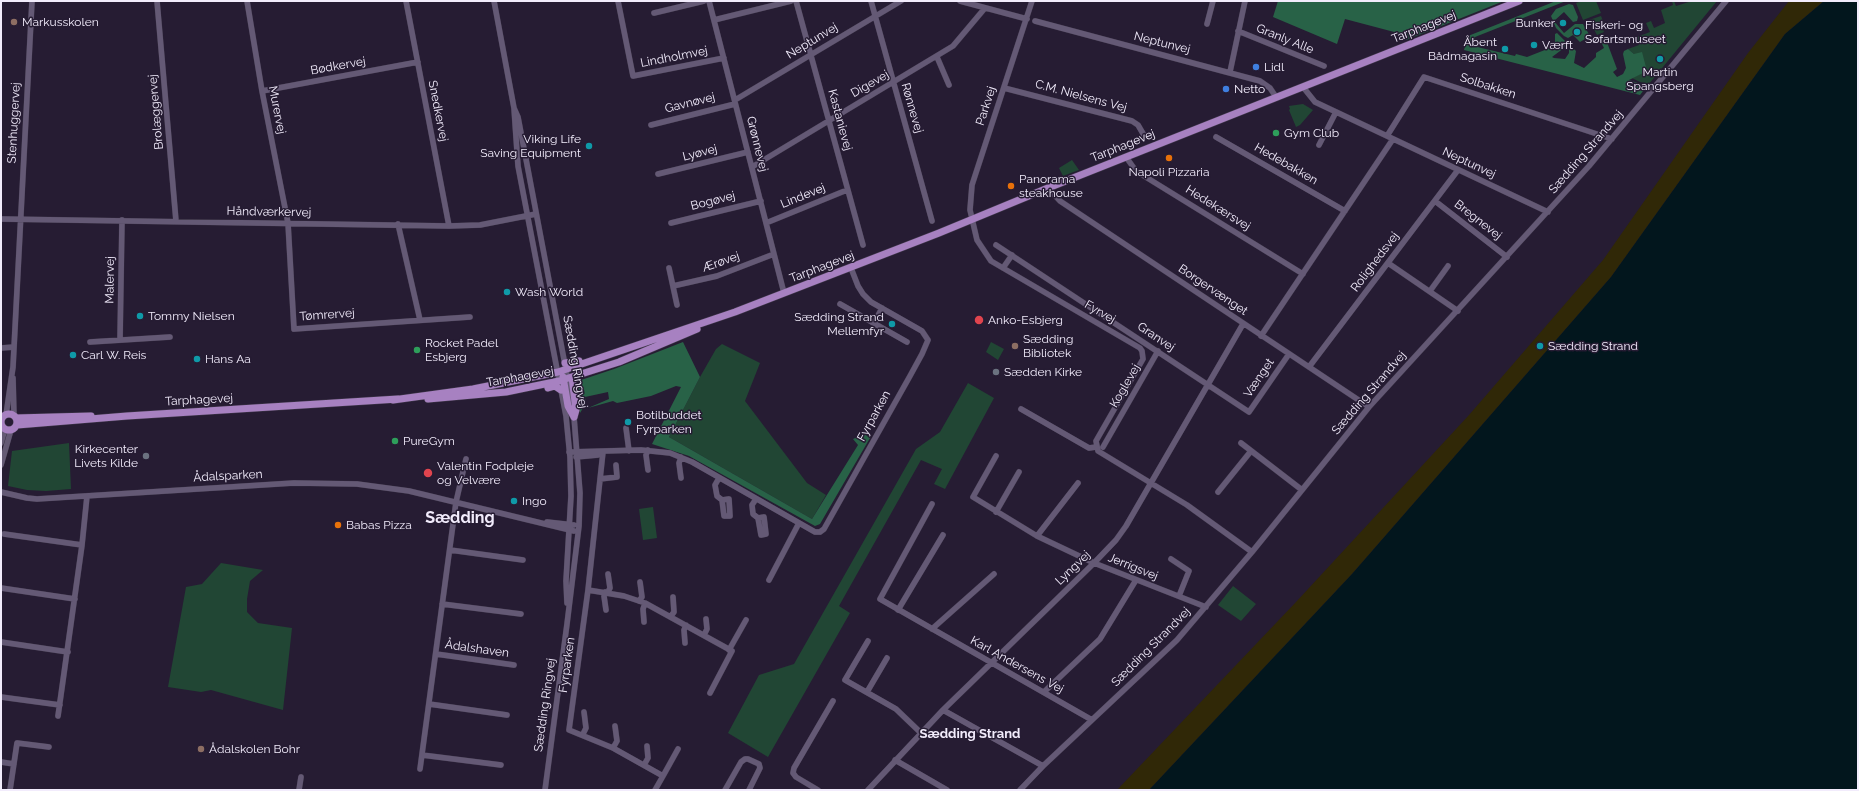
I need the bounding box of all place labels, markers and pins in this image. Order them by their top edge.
place label: Markusskolen [22,15,99,29]
place label: Bunker [1516,16,1555,30]
marker: Markusskolen [9,17,19,27]
marker: Bunker [1558,18,1568,28]
place label: Fiskeri- og Søfartsmuseet [1585,18,1666,46]
marker: Fiskeri- og Søfartsmuseet [1572,27,1582,37]
place label: Åbent Bådmagasin [1428,35,1497,63]
place label: Værft [1542,38,1573,52]
marker: Værft [1529,40,1539,50]
marker: Åbent Bådmagasin [1500,44,1510,54]
marker: Martin Spangsberg [1655,54,1665,64]
place label: Lidl [1264,60,1284,74]
marker: Lidl [1251,62,1261,72]
place label: Martin Spangsberg [1626,65,1694,93]
place label: Netto [1234,82,1265,96]
marker: Netto [1221,84,1231,94]
place label: Gym Club [1284,126,1339,140]
marker: Gym Club [1271,128,1281,138]
place label: Viking Life Saving Equipment [480,132,581,160]
marker: Viking Life Saving Equipment [584,141,594,151]
marker: Napoli Pizzaria [1164,153,1174,163]
place label: Napoli Pizzaria [1128,165,1210,179]
place label: Panorama steakhouse [1019,172,1083,200]
marker: Panorama steakhouse [1006,181,1016,191]
place label: Wash World [515,285,583,299]
marker: Wash World [502,287,512,297]
place label: Tommy Nielsen [148,309,235,323]
place label: Sædding Strand Mellemfyr [794,310,884,338]
marker: Tommy Nielsen [135,311,145,321]
place label: Anko-Esbjerg [988,313,1063,327]
marker: Anko-Esbjerg [973,314,985,326]
marker: Sædding Strand Mellemfyr [887,319,897,329]
place label: Sædding Bibliotek [1023,332,1073,360]
place label: Rocket Padel Esbjerg [425,336,498,364]
place label: Sædding Strand [1548,339,1638,353]
marker: Sædding Bibliotek [1010,341,1020,351]
marker: Sædding Strand [1535,341,1545,351]
marker: Rocket Padel Esbjerg [412,345,422,355]
place label: Carl W. Reis [81,348,146,362]
marker: Carl W. Reis [68,350,78,360]
place label: Hans Aa [205,352,251,366]
marker: Hans Aa [192,354,202,364]
place label: Sædden Kirke [1004,365,1082,379]
marker: Sædden Kirke [991,367,1001,377]
place label: Botilbuddet Fyrparken [636,408,701,436]
marker: Botilbuddet Fyrparken [623,417,633,427]
place label: PureGym [403,434,455,448]
marker: PureGym [390,436,400,446]
place label: Kirkecenter Livets Kilde [74,442,138,470]
marker: Kirkecenter Livets Kilde [141,451,151,461]
place label: Valentin Fodpleje og Velvære [437,459,534,487]
marker: Valentin Fodpleje og Velvære [422,467,434,479]
place label: Ingo [522,494,547,508]
marker: Ingo [509,496,519,506]
place label: Babas Pizza [346,518,412,532]
marker: Babas Pizza [333,520,343,530]
place label: Ådalskolen Bohr [209,742,300,756]
marker: Ådalskolen Bohr [196,744,206,754]

